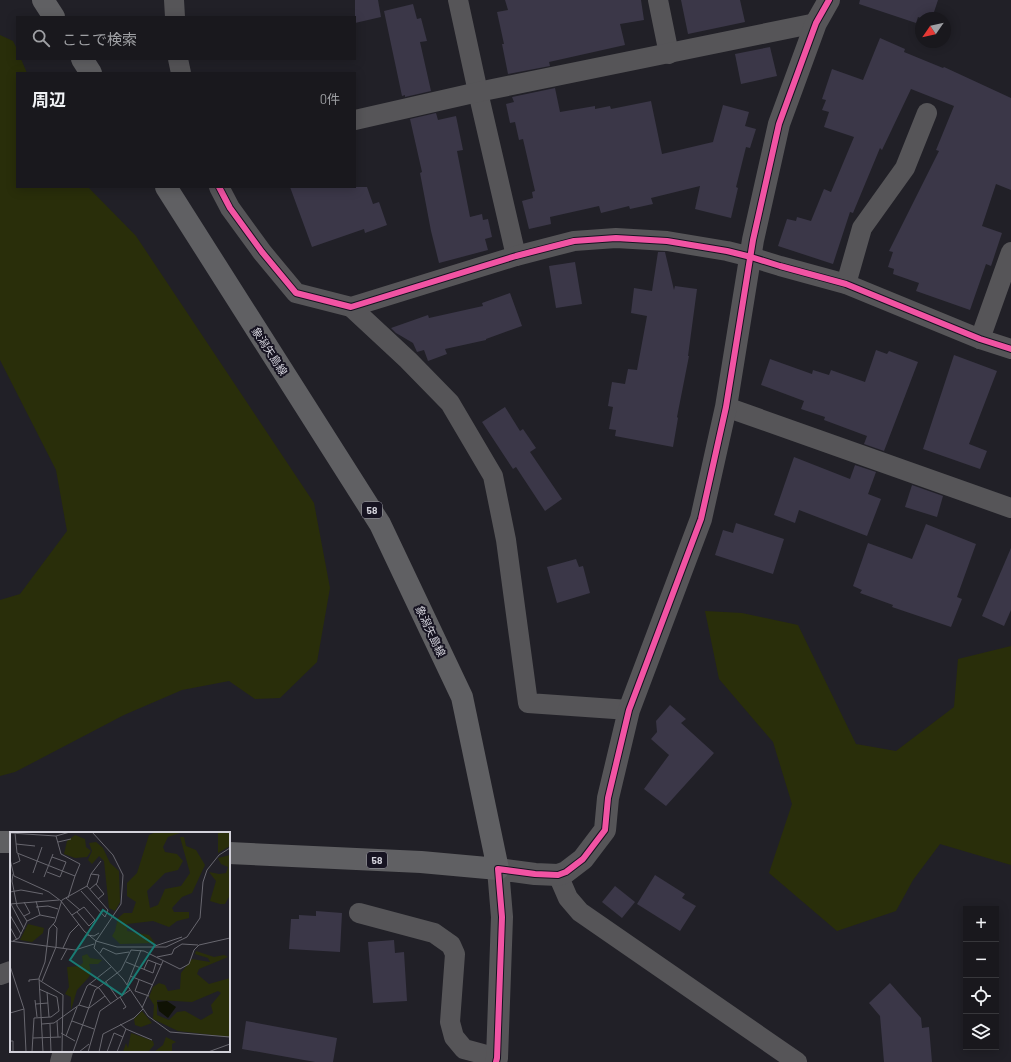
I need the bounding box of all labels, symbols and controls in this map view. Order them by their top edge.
north arrow [915,12,951,48]
search box [16,16,356,60]
icon: search [30,27,52,49]
text: ここで検索 [62,30,137,48]
text: 周辺 [32,89,66,109]
text: 0件 [320,91,340,107]
street label: 象潟矢島線 [250,324,290,378]
road number: 58 [362,502,382,518]
street label: 象潟矢島線 [413,603,449,659]
inset map [10,832,230,1052]
road number: 58 [367,852,387,868]
map controls [963,906,999,1050]
button: + [963,906,999,942]
button: − [963,942,999,978]
button: locate [963,978,999,1014]
button: layers [963,1014,999,1050]

